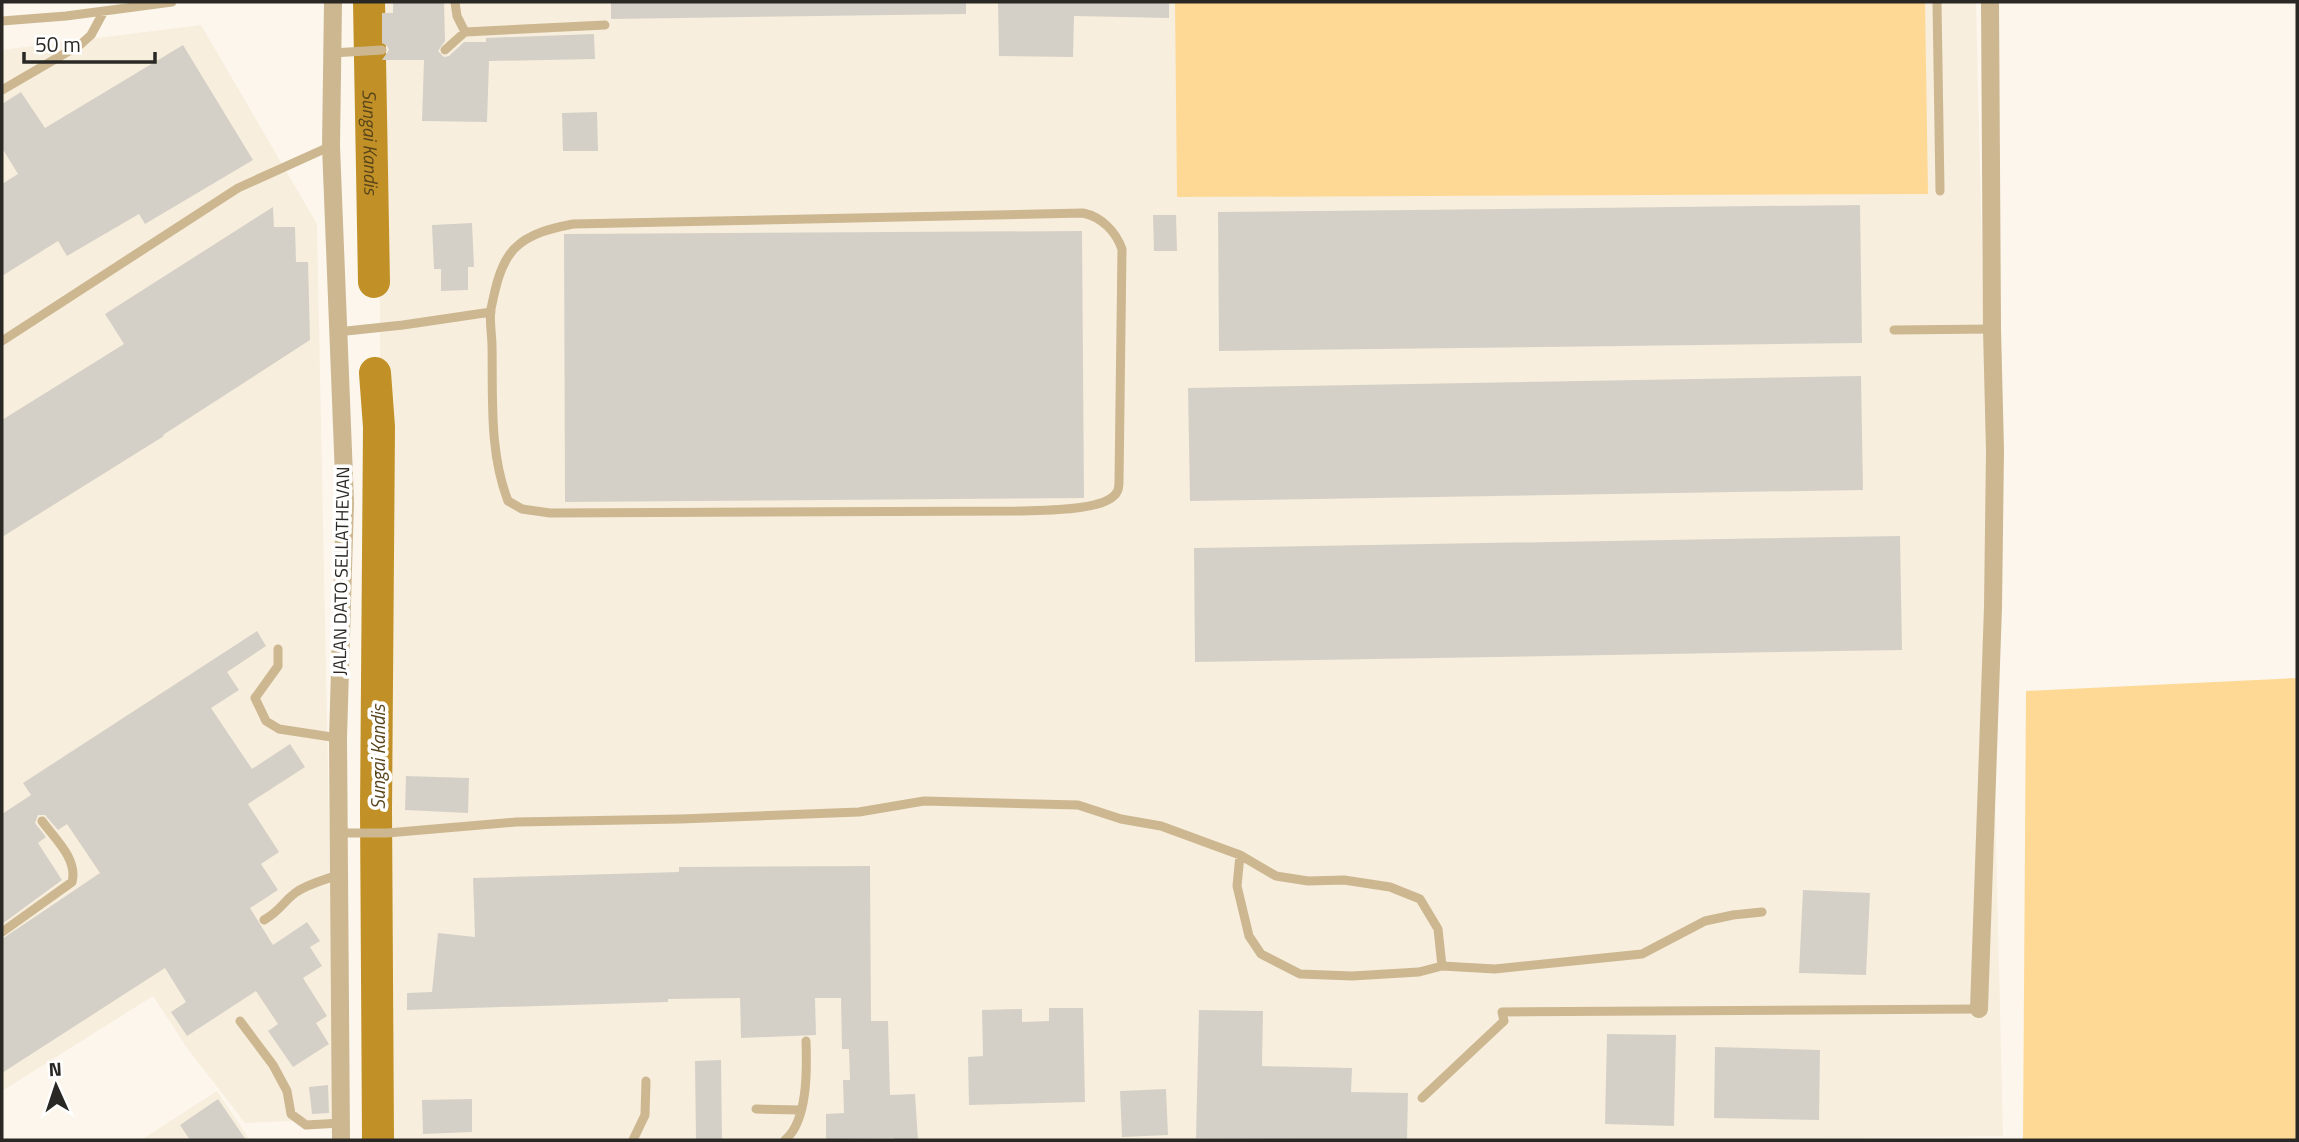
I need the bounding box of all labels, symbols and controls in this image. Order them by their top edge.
scale bar [24,21,156,65]
text: 50 m [35,28,81,60]
water label: Sungai Kandis [356,89,387,197]
street label: JALAN DATO SELLATHEVAN [326,466,356,676]
water label: Sungai Kandis [363,703,392,809]
north arrow [21,1051,91,1121]
text: N [48,1054,62,1083]

